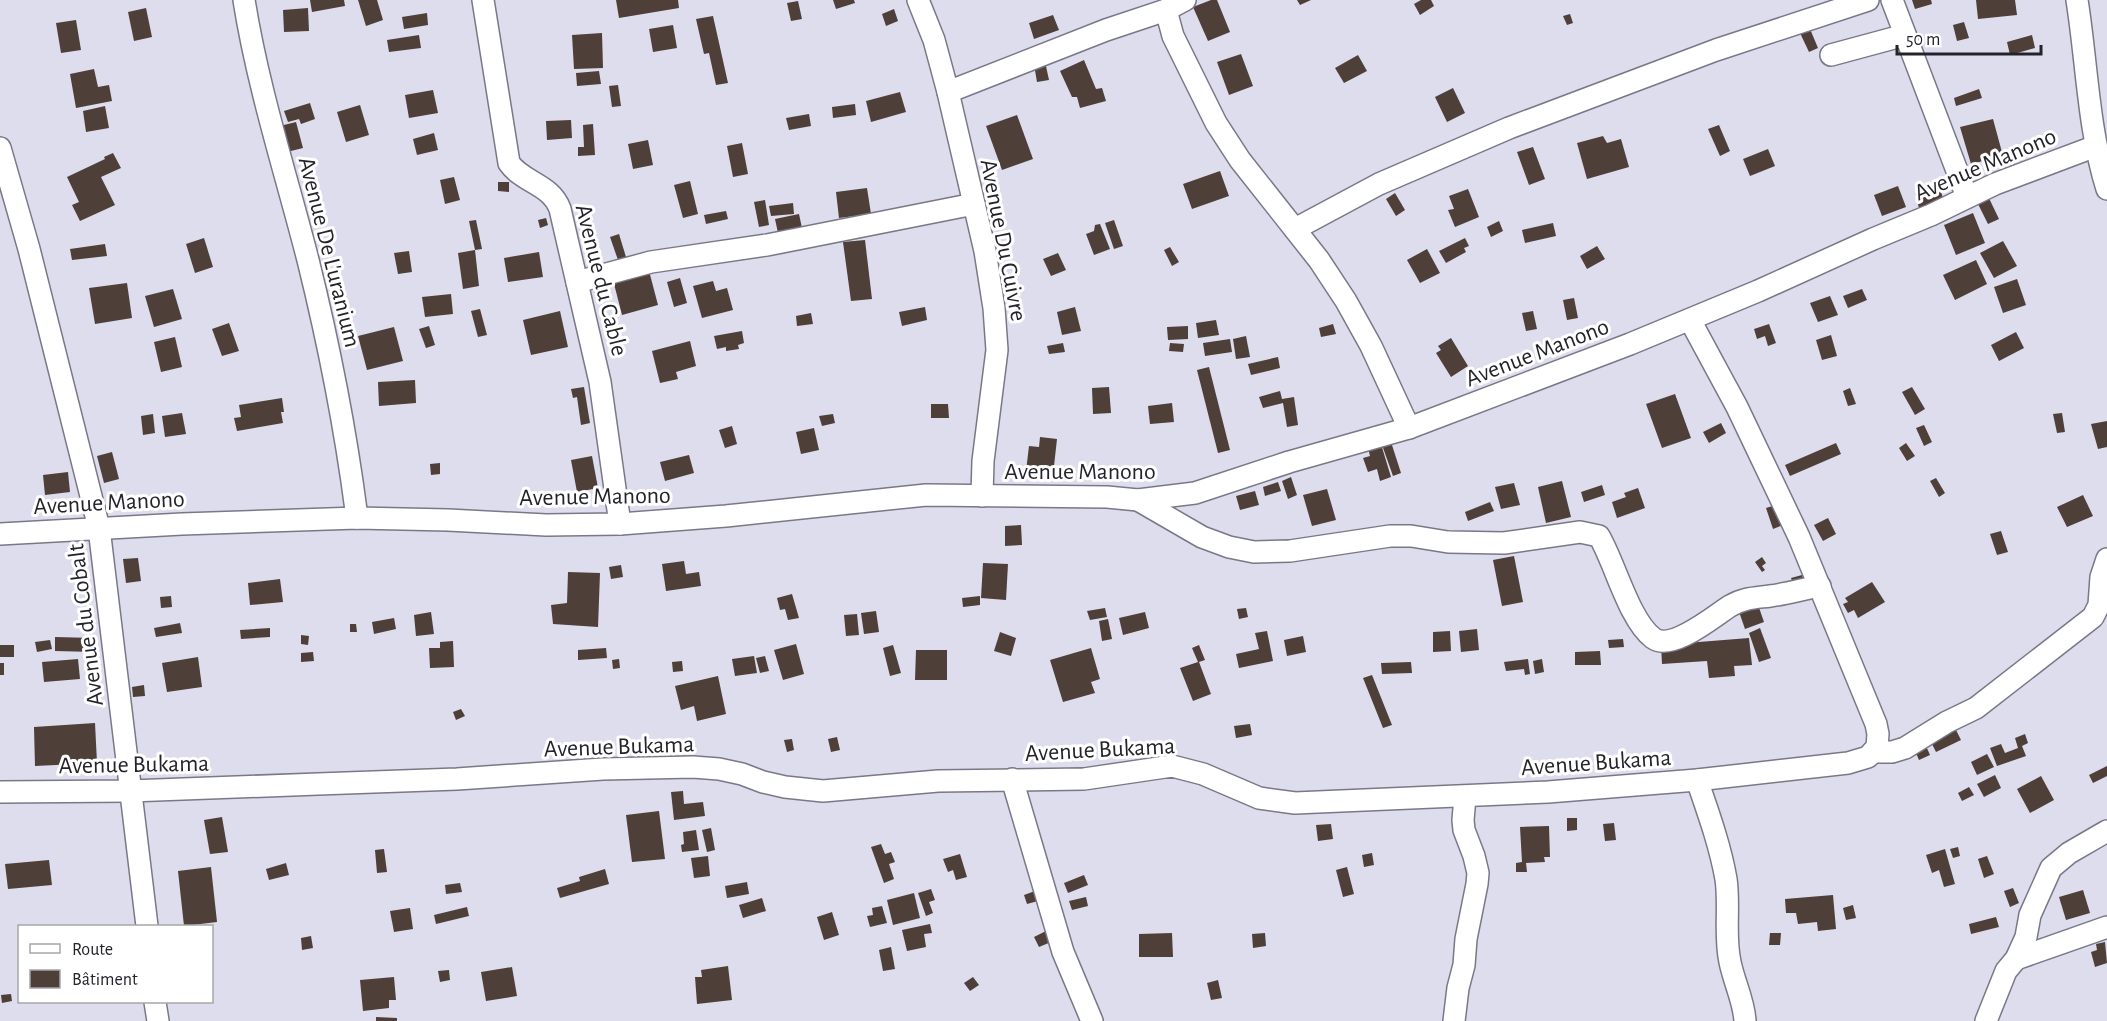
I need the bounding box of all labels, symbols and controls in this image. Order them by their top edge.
scale bar [1897,18,2041,56]
text: 50 m [1906,31,1940,49]
street label: Avenue Manono [1911,124,2060,206]
street label: Avenue De L'uranium [294,155,364,350]
street label: Avenue Du Cuivre [976,157,1031,323]
street label: Avenue du Cable [571,202,631,359]
street label: Avenue Manono [1462,315,1612,391]
street label: Avenue Manono [1004,460,1156,484]
street label: Avenue Manono [519,484,671,510]
street label: Avenue Manono [33,487,185,519]
street label: Avenue du Cobalt [64,542,108,707]
street label: Avenue Bukama [543,732,695,762]
street label: Avenue Bukama [1024,734,1176,766]
street label: Avenue Bukama [1520,746,1672,780]
street label: Avenue Bukama [58,752,210,778]
legend [18,925,213,1003]
text: Route [72,941,113,959]
text: Bâtiment [72,971,138,989]

